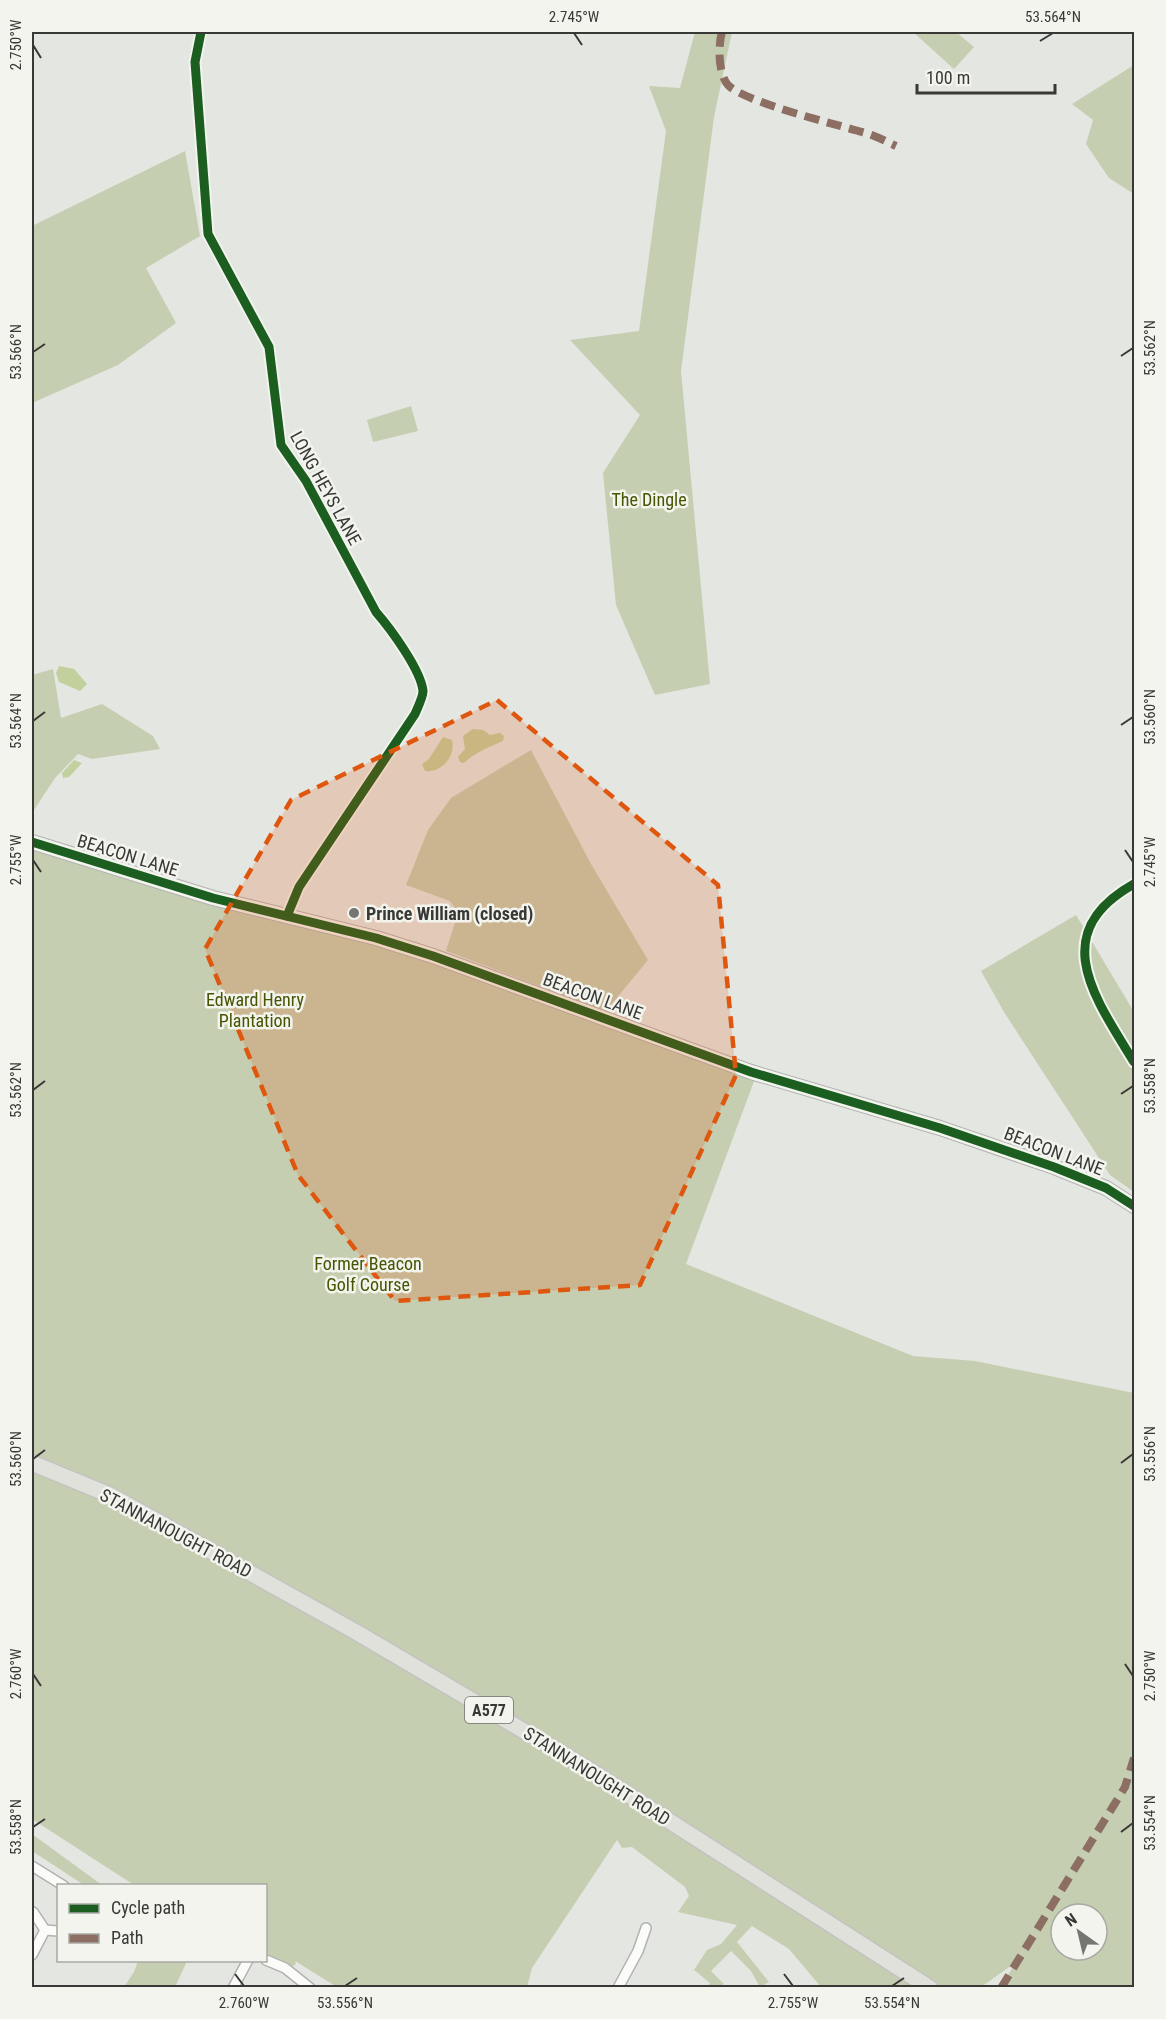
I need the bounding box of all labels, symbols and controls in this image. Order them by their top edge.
text: 2.745°W [549,8,600,26]
text: 53.564°N [1025,8,1081,26]
text: 2.750°W [7,19,25,70]
scale bar [917,57,1055,95]
text: 100 m [926,67,970,88]
text: 53.562°N [1141,320,1159,376]
text: 53.566°N [7,324,25,380]
street label: LONG HEYS LANE [286,427,366,549]
park label: The Dingle [611,489,687,510]
text: 53.560°N [1141,689,1159,745]
text: 53.564°N [7,693,25,749]
street label: BEACON LANE [75,830,181,880]
text: 2.755°W [7,834,25,885]
text: 2.745°W [1141,836,1159,887]
place label: Prince William (closed) [366,903,533,925]
marker: Prince William (closed) [347,906,361,920]
street label: BEACON LANE [540,968,646,1024]
park label: Edward Henry Plantation [206,989,304,1031]
text: 53.558°N [1141,1058,1159,1114]
text: 53.562°N [7,1062,25,1118]
street label: BEACON LANE [1001,1122,1107,1180]
park label: Former Beacon Golf Course [314,1253,422,1295]
text: 53.556°N [1141,1426,1159,1482]
text: 53.560°N [7,1431,25,1487]
street label: STANNANOUGHT ROAD [97,1484,255,1582]
text: 2.760°W [7,1648,25,1699]
text: 2.750°W [1141,1650,1159,1701]
road number: A577 [465,1697,513,1723]
street label: STANNANOUGHT ROAD [520,1722,674,1830]
text: 53.554°N [1141,1795,1159,1851]
text: 53.558°N [7,1799,25,1855]
legend [57,1884,267,1962]
text: Cycle path [111,1897,185,1918]
north arrow [1049,1902,1109,1962]
text: N [1062,1909,1080,1931]
text: Path [111,1927,144,1948]
text: 2.760°W [219,1994,270,2012]
text: 53.556°N [317,1994,373,2012]
text: 2.755°W [768,1994,819,2012]
text: 53.554°N [864,1994,920,2012]

